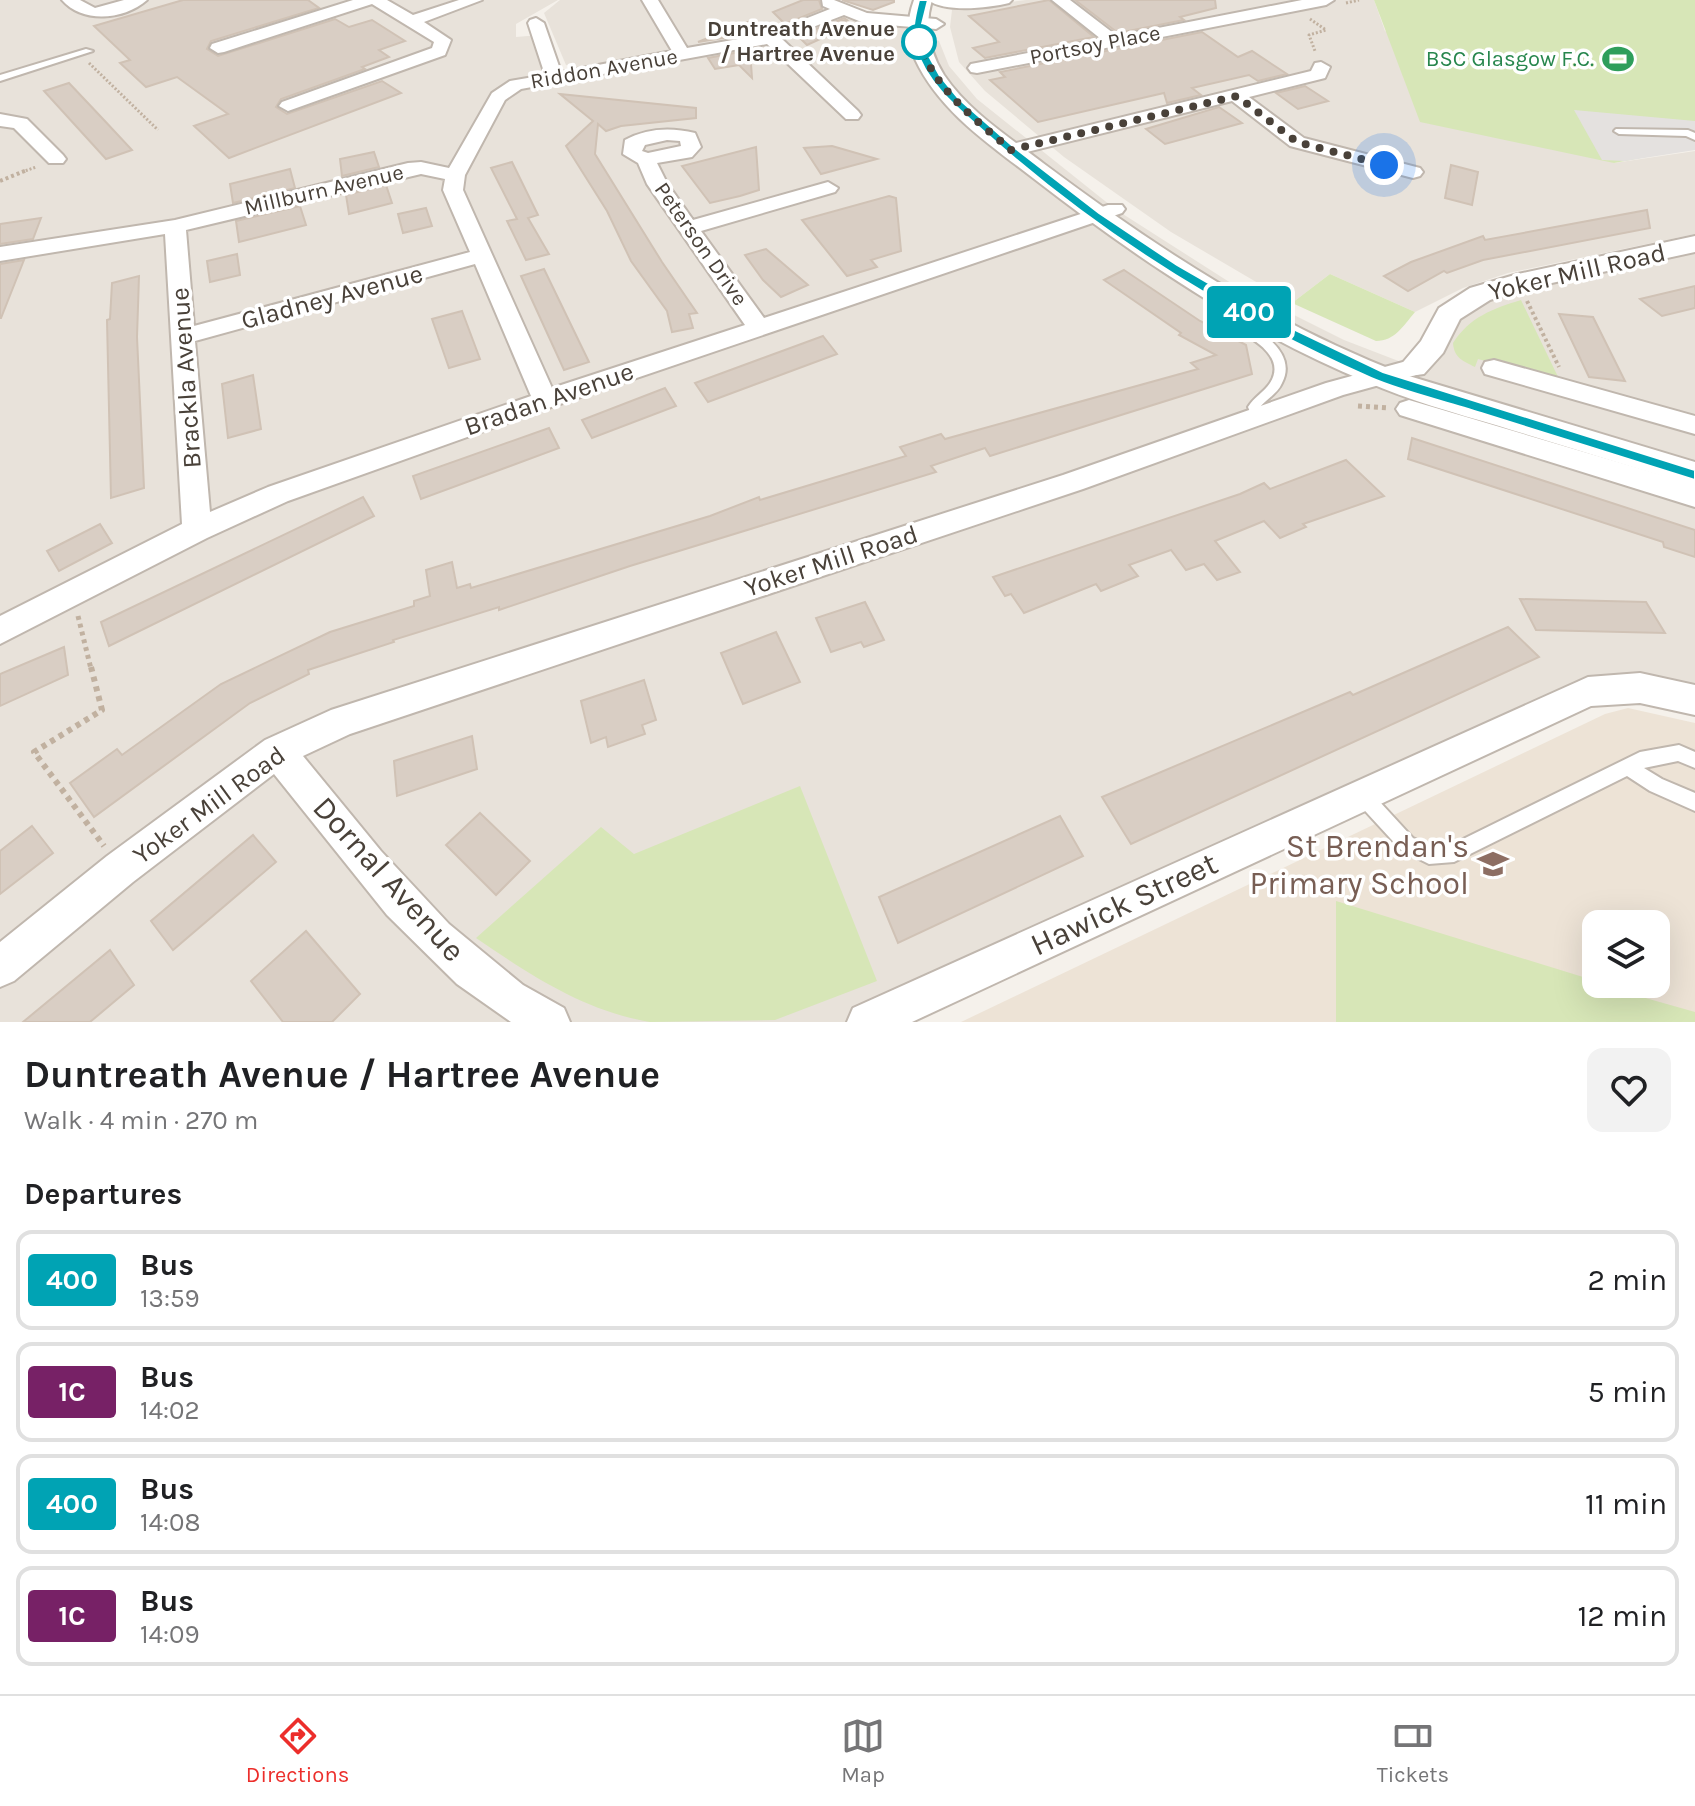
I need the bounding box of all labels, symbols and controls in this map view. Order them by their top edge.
place label: Duntreath Avenue / Hartree Avenue [707,16,895,67]
street label: Portsoy Place [1027,20,1163,70]
marker: Duntreath Avenue / Hartree Avenue [902,25,936,59]
sports icon: BSC Glasgow F.C. [1601,42,1635,76]
street label: Riddon Avenue [528,43,680,95]
place label: BSC Glasgow F.C. [1426,46,1594,72]
your location [1364,145,1404,185]
street label: Millburn Avenue [242,159,406,221]
street label: Peterson Drive [649,177,753,311]
street label: Yoker Mill Road [1485,237,1669,307]
street label: Gladney Avenue [238,258,426,336]
street label: Brackla Avenue [164,286,208,470]
line badge: 400 [1203,286,1295,338]
text: 400 [1223,295,1275,328]
street label: Bradan Avenue [460,356,638,442]
street label: Yoker Mill Road [740,518,922,604]
street label: Yoker Mill Road [127,739,291,871]
street label: Dornal Avenue [305,789,473,969]
place label: St Brendan's Primary School [1249,828,1469,902]
street label: Hawick Street [1025,845,1223,963]
school or university icon: St Brendan's Primary School [1476,847,1510,881]
map controls [1582,910,1670,998]
button: layers [1582,910,1670,998]
button: heart [1587,1048,1671,1132]
text: Duntreath Avenue / Hartree Avenue [24,1052,660,1097]
text: Walk · 4 min · 270 m [24,1105,258,1136]
text: Departures [24,1176,182,1212]
text: Bus [140,1247,194,1283]
text: 2 min [1587,1262,1667,1298]
text: 400 [46,1263,98,1296]
text: 13:59 [140,1283,200,1314]
text: Bus [140,1359,194,1395]
text: 5 min [1588,1374,1667,1410]
text: 1C [58,1375,86,1408]
text: 14:02 [140,1395,200,1426]
text: Bus [140,1471,194,1507]
text: 11 min [1585,1486,1667,1522]
text: 400 [46,1487,98,1520]
text: 14:08 [140,1507,201,1538]
text: Bus [140,1583,194,1619]
text: 12 min [1577,1598,1667,1634]
text: 1C [58,1599,86,1632]
text: 14:09 [140,1619,200,1650]
tab: Directions [246,1714,349,1788]
tab: Map [841,1714,885,1788]
tab: Tickets [1377,1714,1449,1788]

